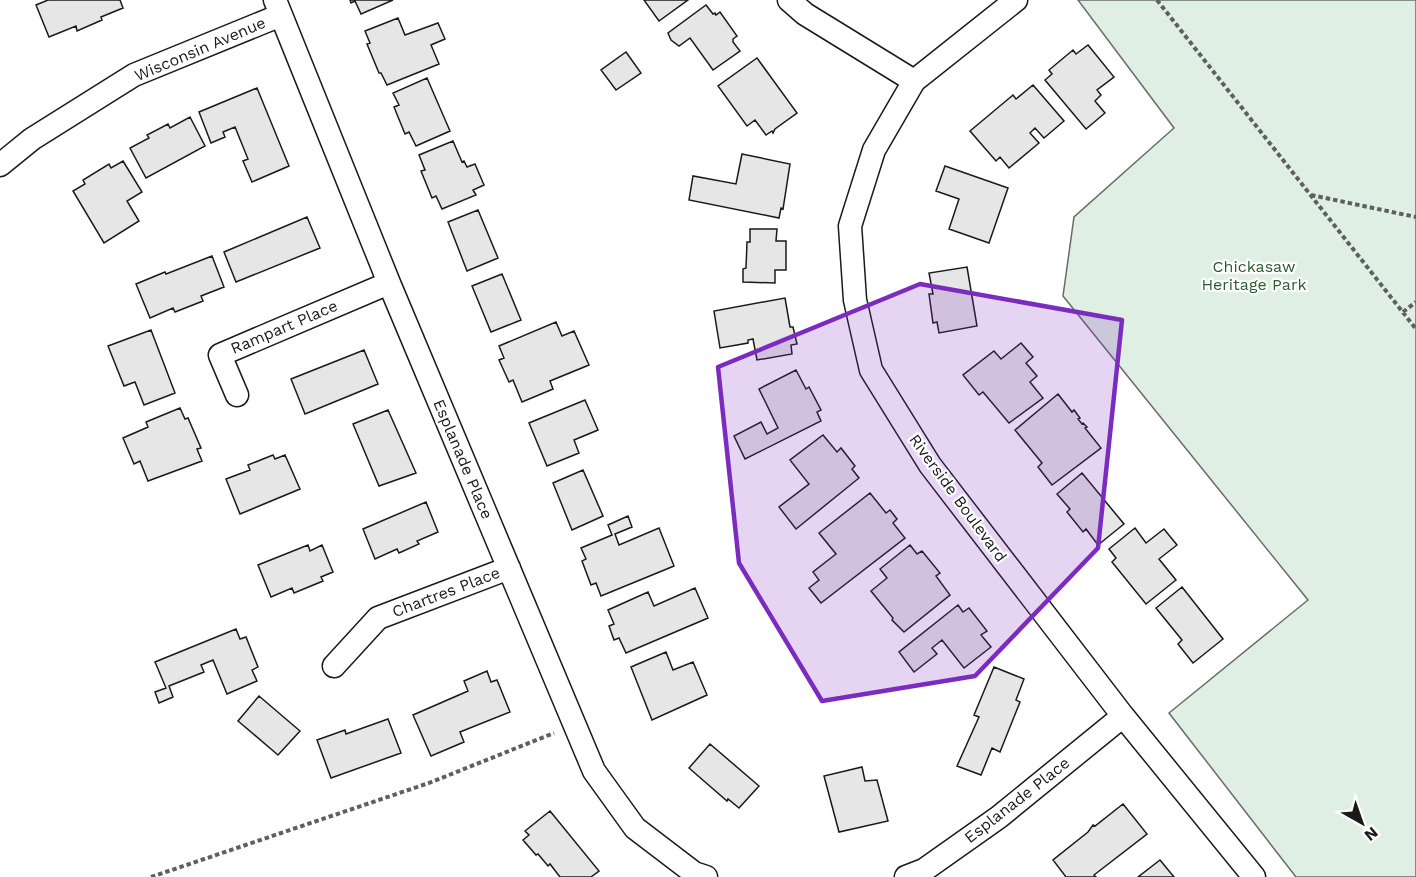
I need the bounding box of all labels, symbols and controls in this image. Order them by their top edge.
street label: Wisconsin Avenue [132,13,268,85]
park label: Chickasaw Heritage Park [1201,257,1307,294]
street label: Rampart Place [228,296,340,358]
street label: Esplanade Place [429,396,497,522]
street label: Riverside Boulevard [905,430,1011,566]
street label: Chartres Place [389,563,503,621]
street label: Esplanade Place [961,753,1073,847]
north arrow [1332,793,1392,853]
text: N [1361,823,1382,845]

